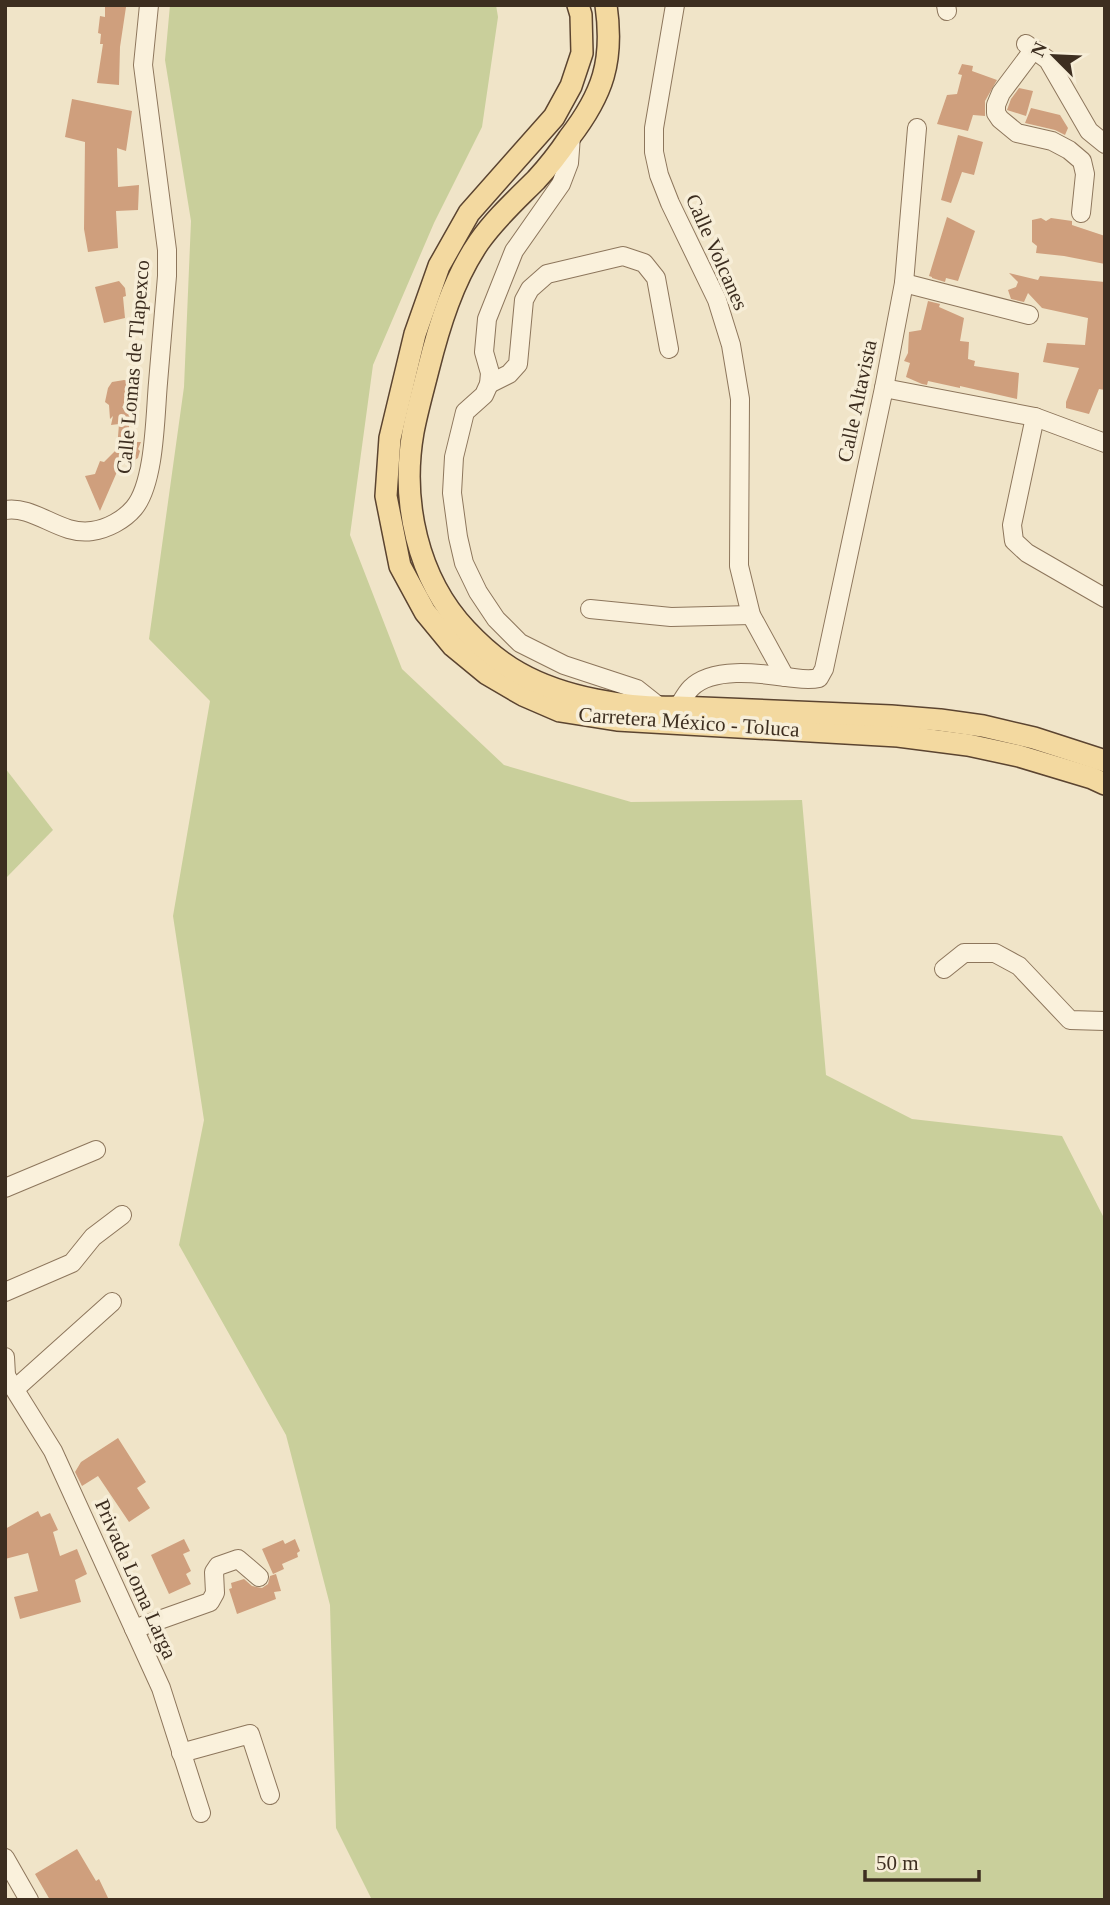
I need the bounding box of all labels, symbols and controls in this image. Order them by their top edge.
north arrow [1019,21,1089,91]
text: N [1027,39,1051,60]
street label: Calle Volcanes [681,190,753,314]
street label: Calle Lomas de Tlapexco [112,259,154,475]
street label: Calle Altavista [832,337,882,464]
street label: Carretera México - Toluca [578,702,801,742]
street label: Privada Loma Larga [90,1495,182,1663]
scale bar [865,1839,979,1883]
text: 50 m [876,1851,919,1875]

